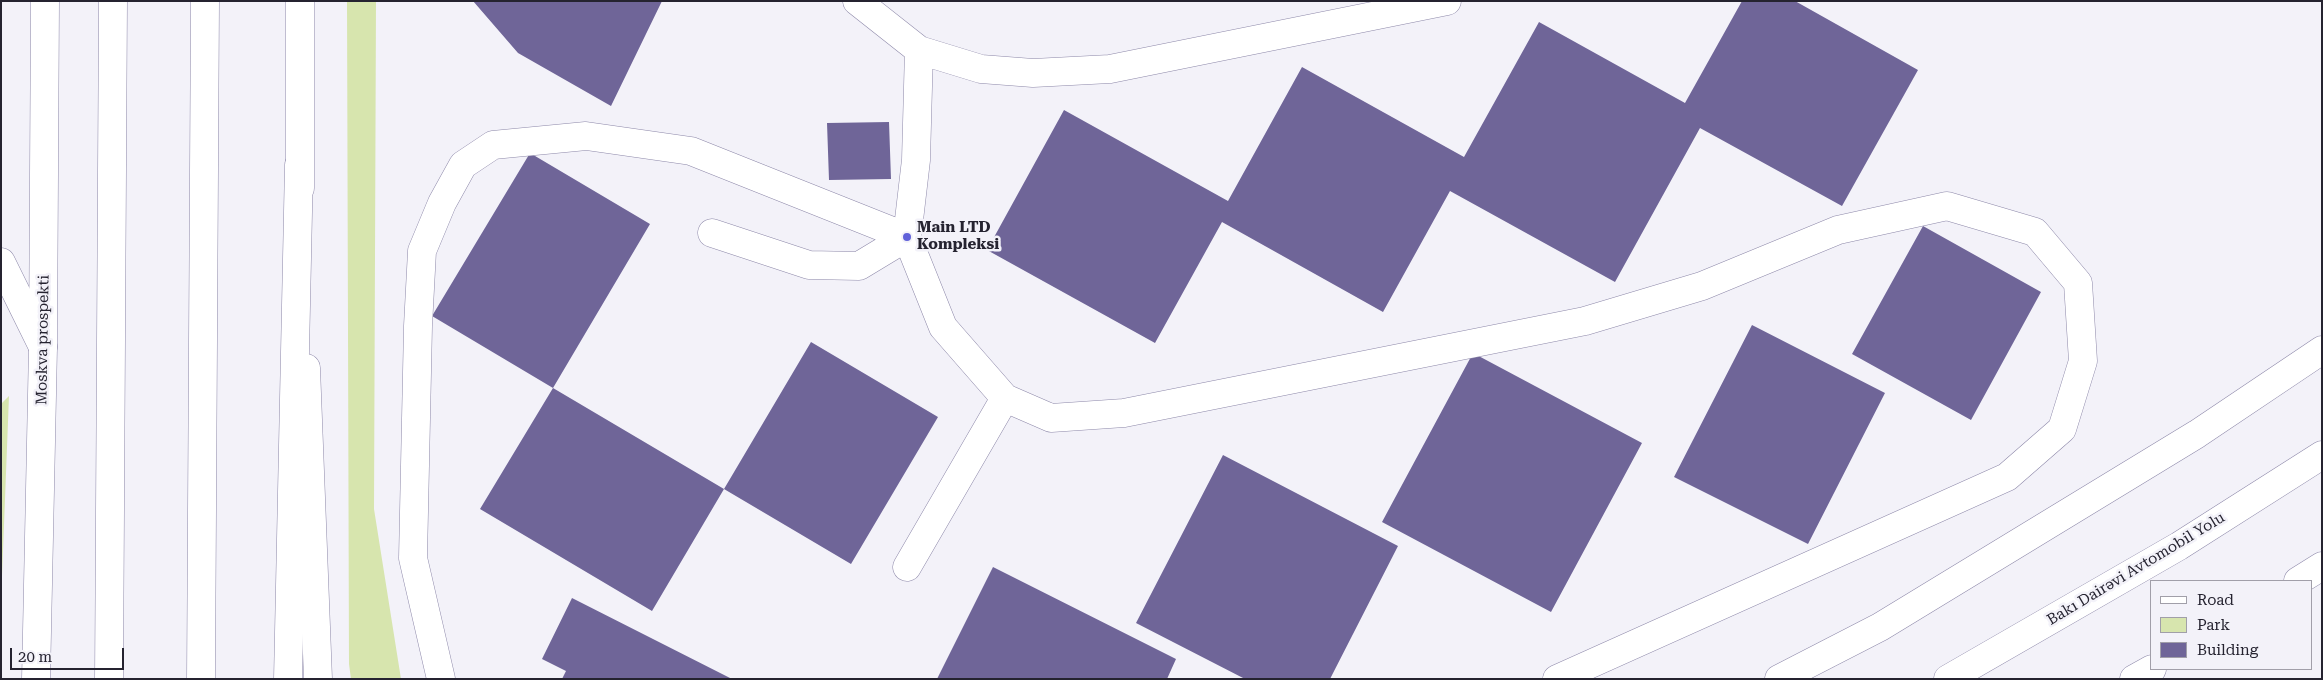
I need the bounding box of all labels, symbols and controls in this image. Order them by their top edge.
place label: Main LTD Kompleksi [917,219,999,254]
marker: Main LTD Kompleksi [901,231,913,243]
street label: Moskva prospekti [33,275,53,405]
street label: Bakı Dairəvi Avtomobil Yolu [2044,509,2228,629]
legend [2150,580,2313,670]
text: Road [2197,591,2234,609]
text: Park [2197,616,2230,634]
scale bar [12,638,126,670]
text: Building [2197,641,2258,659]
text: 20 m [18,648,52,666]

